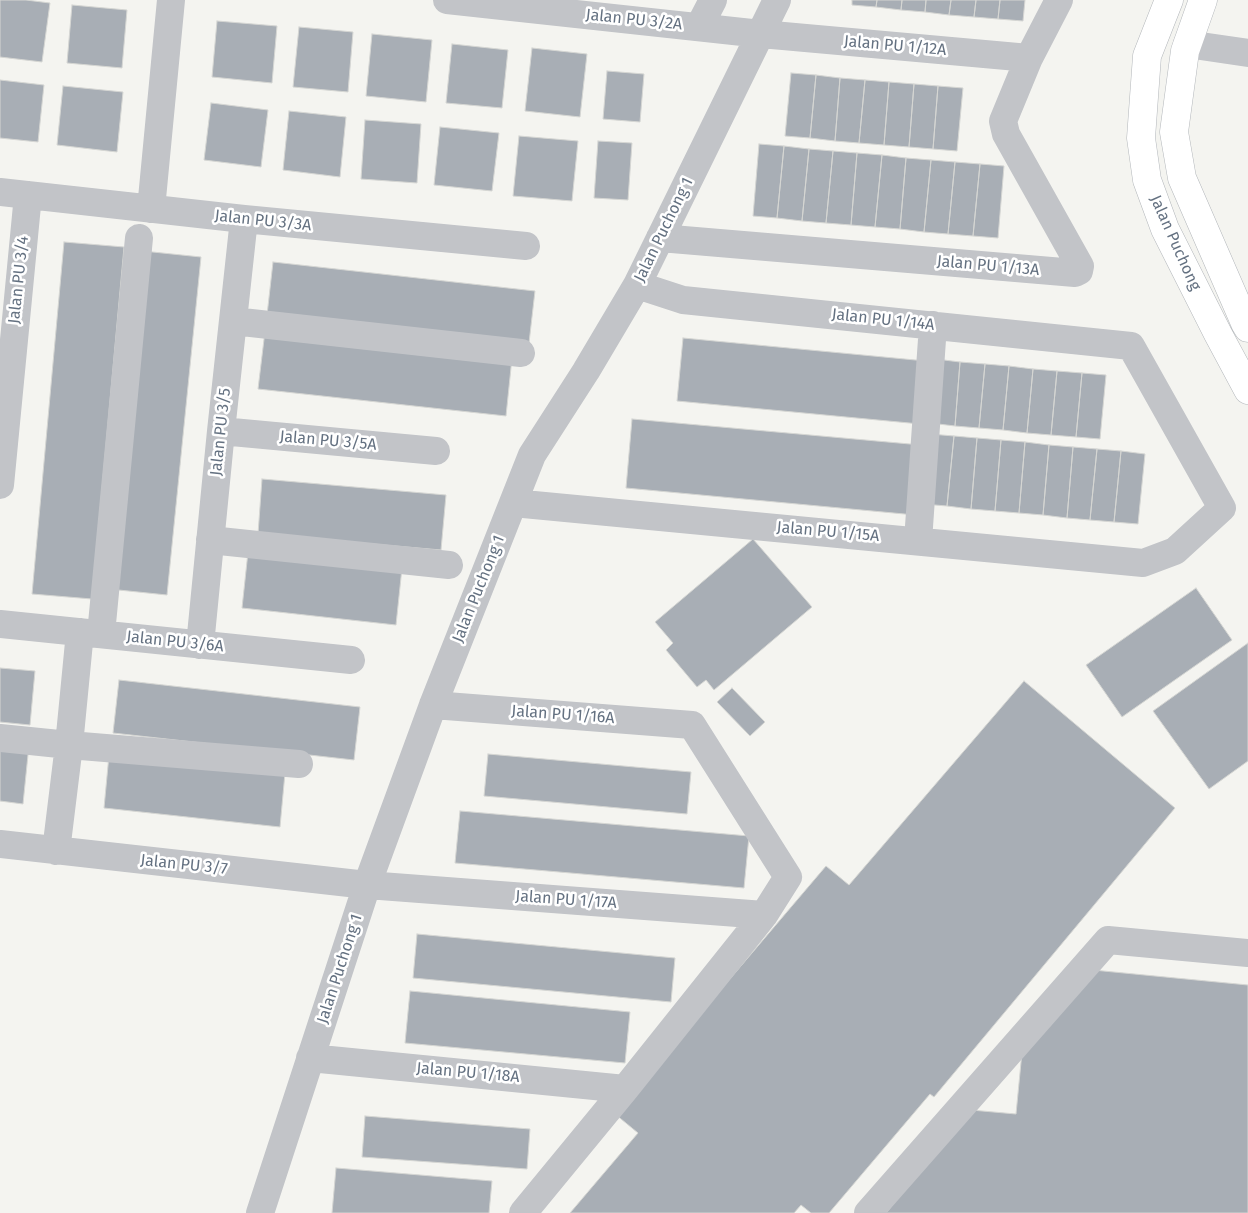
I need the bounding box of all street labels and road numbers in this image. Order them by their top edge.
street label: Jalan PU 3/2A [585,5,683,35]
street label: Jalan PU 1/12A [843,32,947,60]
street label: Jalan Puchong 1 [630,175,698,285]
street label: Jalan Puchong [1145,192,1205,294]
street label: Jalan PU 3/3A [214,206,312,236]
street label: Jalan PU 3/4 [5,235,33,325]
street label: Jalan PU 1/13A [936,252,1040,280]
street label: Jalan PU 1/14A [831,305,935,335]
street label: Jalan PU 3/5 [207,387,235,477]
street label: Jalan PU 3/5A [279,427,377,455]
street label: Jalan PU 1/15A [776,518,880,546]
street label: Jalan Puchong 1 [449,533,509,645]
street label: Jalan PU 3/6A [125,627,225,657]
street label: Jalan PU 1/16A [511,702,615,728]
street label: Jalan PU 3/7 [139,851,229,879]
street label: Jalan PU 1/17A [515,887,617,913]
street label: Jalan Puchong 1 [313,912,367,1026]
street label: Jalan PU 1/18A [416,1059,520,1087]

